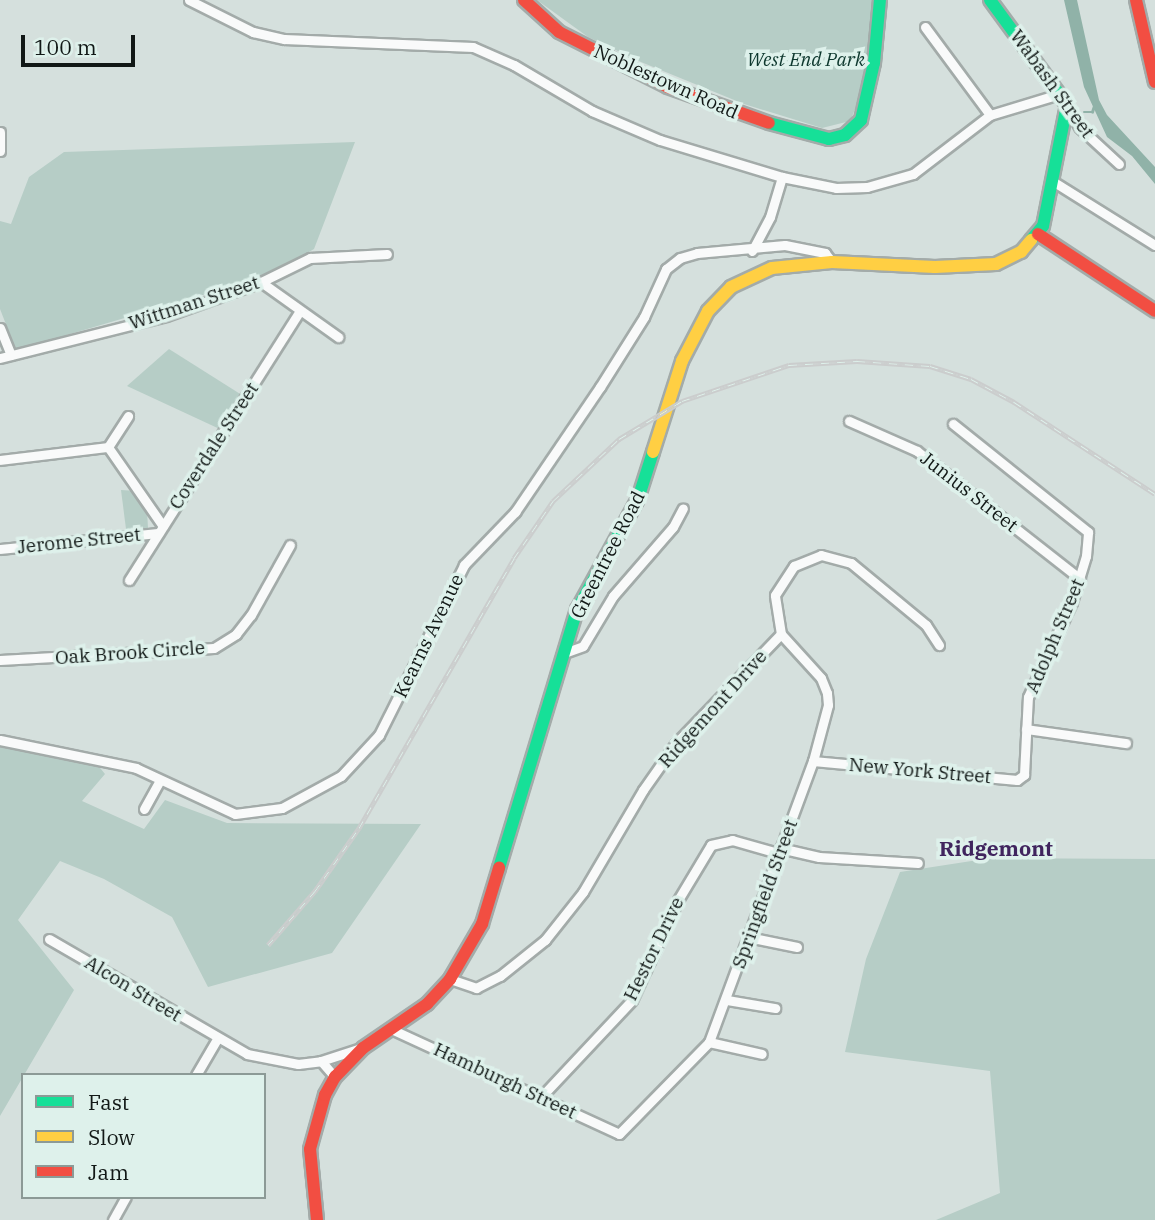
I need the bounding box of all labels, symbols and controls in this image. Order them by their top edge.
scale bar [24,21,138,65]
street label: Wabash Street [1005,25,1099,143]
text: 100 m [34,33,97,61]
street label: Noblestown Road [590,40,742,124]
park label: West End Park [747,49,865,71]
street label: Wittman Street [126,271,262,335]
street label: Coverdale Street [164,378,264,514]
street label: Junius Street [916,447,1022,537]
street label: Greentree Road [566,488,650,622]
street label: Jerome Street [16,523,142,559]
street label: Kearns Avenue [389,570,469,702]
street label: Adolph Street [1021,575,1089,697]
street label: Oak Brook Circle [54,636,206,670]
street label: Ridgemont Drive [654,645,772,773]
street label: New York Street [848,753,992,789]
street label: Springfield Street [727,816,803,972]
district label: Ridgemont [939,835,1053,861]
street label: Hestor Drive [619,893,689,1005]
street label: Alcon Street [81,951,185,1027]
street label: Hamburgh Street [430,1038,580,1124]
legend [21,1073,266,1199]
text: Fast [88,1088,129,1116]
text: Slow [88,1123,135,1151]
text: Jam [88,1158,129,1186]

